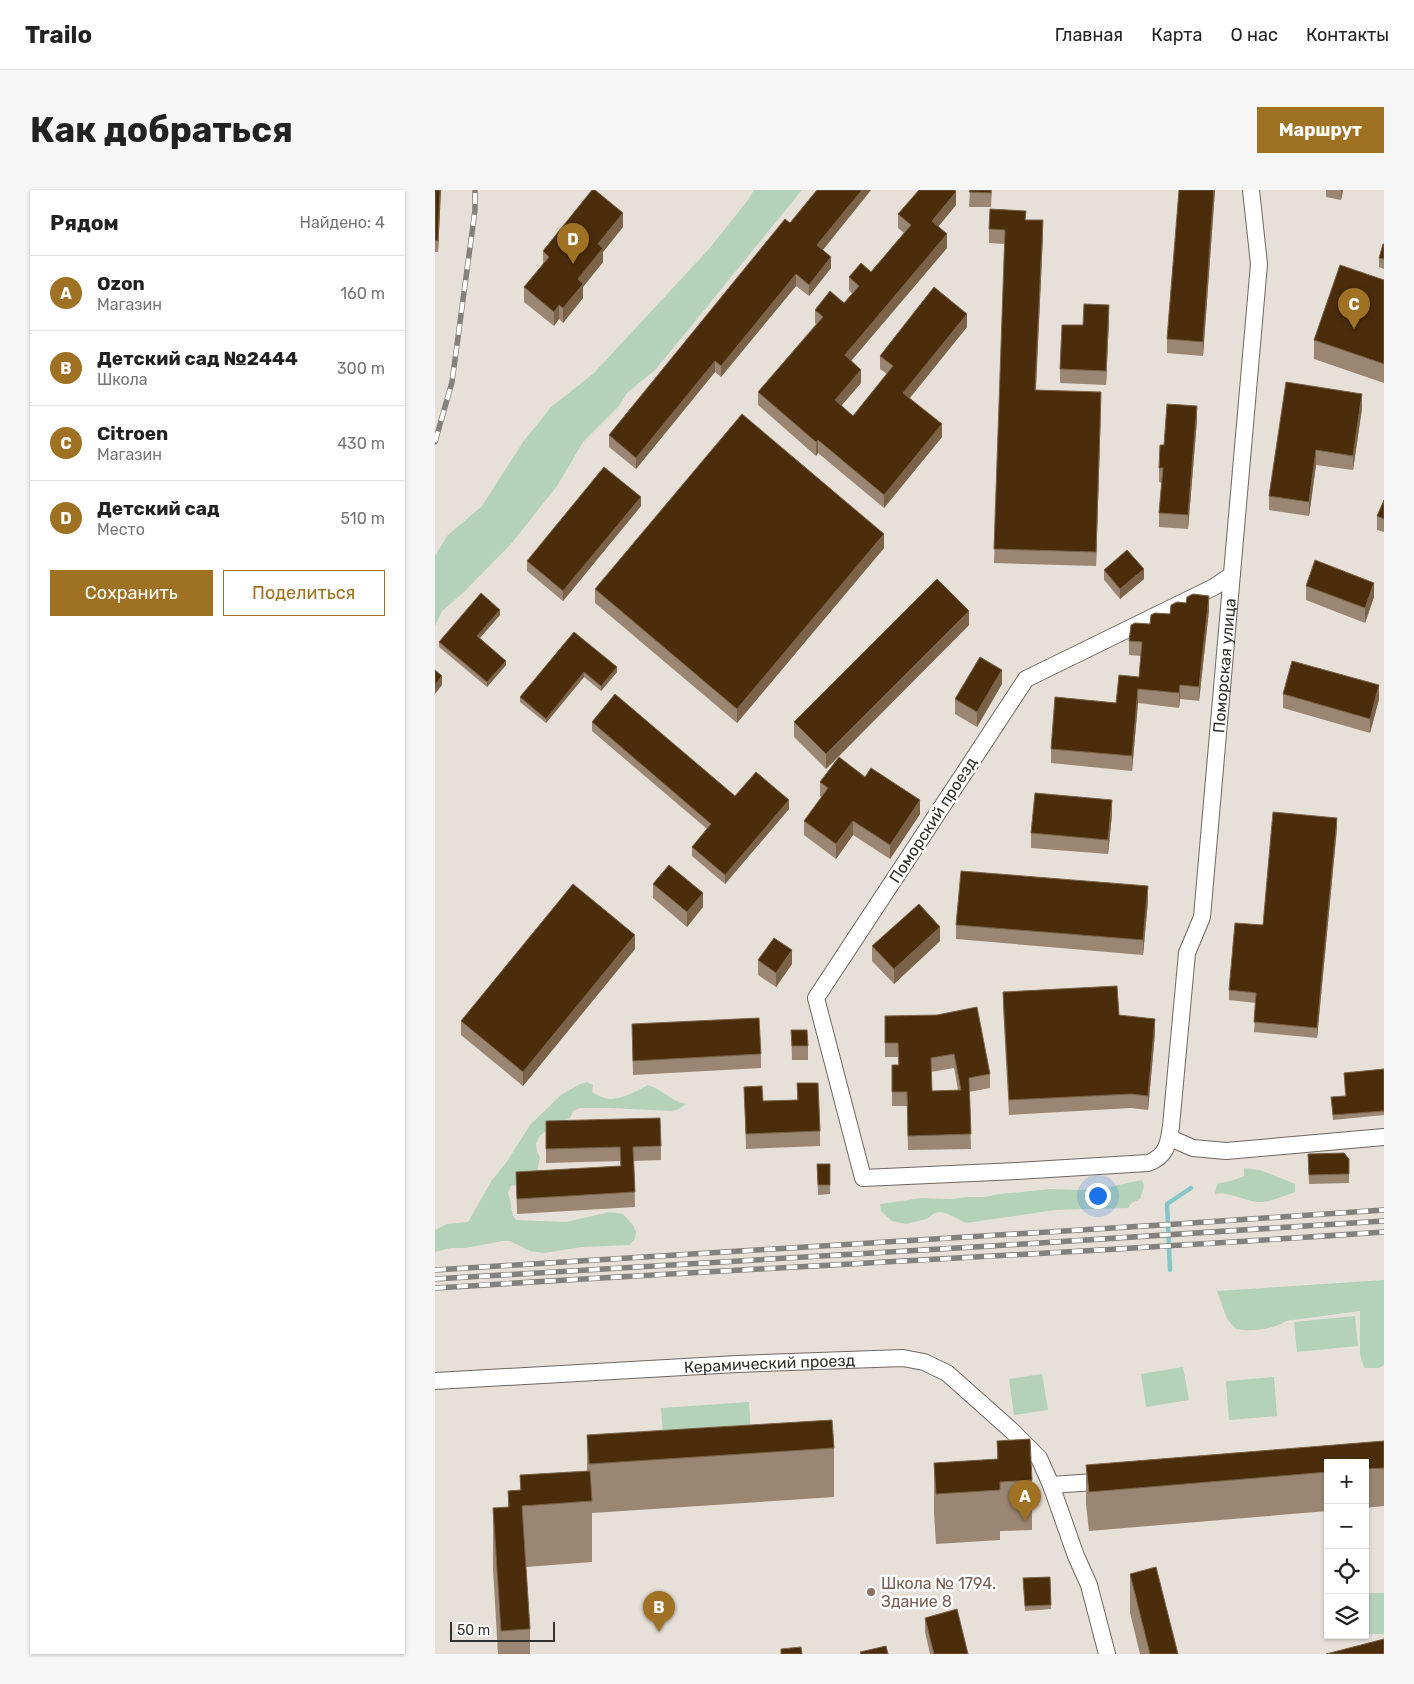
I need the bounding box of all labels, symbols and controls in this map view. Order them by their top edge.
text: Trailo [25,21,92,49]
text: Главная [1055,24,1123,46]
text: Карта [1151,24,1203,46]
text: О нас [1231,24,1278,46]
text: Контакты [1306,24,1389,46]
button: Маршрут [1257,107,1384,153]
text: Как добраться [30,109,293,151]
text: Рядом [50,210,119,235]
text: Найдено: 4 [300,213,385,232]
pin: D [557,223,589,264]
text: Ozon [97,272,145,295]
text: A [60,284,72,303]
text: 160 m [340,284,385,303]
pin: C [1338,288,1370,329]
text: Магазин [97,295,162,314]
text: Детский сад №2444 [97,347,298,370]
text: B [60,359,72,378]
text: 300 m [337,359,385,378]
text: Школа [97,370,148,389]
text: Citroen [97,422,168,445]
text: C [60,434,72,453]
text: 430 m [337,434,385,453]
text: Магазин [97,445,162,464]
text: Детский сад [97,497,219,520]
text: D [60,509,72,528]
text: 510 m [341,509,385,528]
text: Место [97,520,145,539]
button: Сохранить [50,570,213,616]
button: Поделиться [223,570,385,616]
street label: Поморская улица [1209,597,1239,734]
street label: Поморский проезд [885,753,981,886]
your location [1085,1183,1111,1209]
street label: Керамический проезд [683,1350,856,1376]
map controls [1324,1459,1369,1639]
button: + [1324,1459,1369,1504]
pin: A [1009,1480,1041,1521]
button: − [1324,1504,1369,1549]
button: locate [1324,1549,1369,1594]
place label: Школа № 1794. Здание 8 [881,1574,996,1611]
marker: Школа № 1794. Здание 8 [865,1586,877,1598]
pin: B [643,1591,675,1632]
button: layers [1324,1594,1369,1639]
scale bar [450,1619,555,1642]
text: 50 m [457,1622,490,1639]

